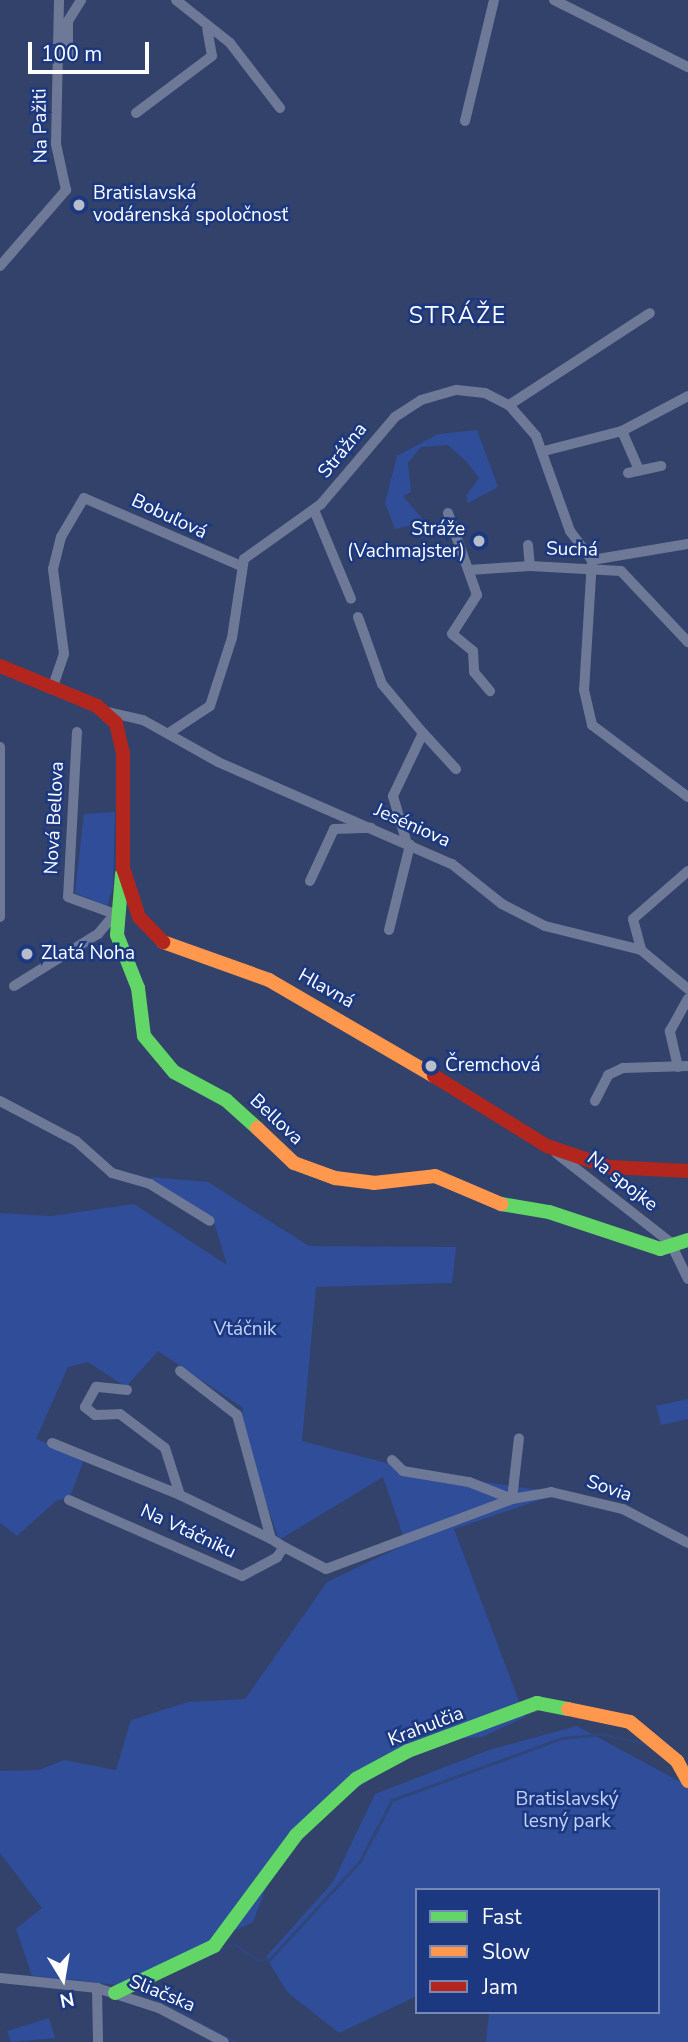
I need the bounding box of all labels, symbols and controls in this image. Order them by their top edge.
scale bar [32,28,152,72]
text: 100 m [41,40,102,68]
street label: Na Pažiti [29,88,53,164]
place label: Bratislavská vodárenská spoločnosť [93,183,288,227]
marker: Bratislavská vodárenská spoločnosť [71,197,87,213]
district label: STRÁŽE [410,302,506,330]
street label: Strážna [314,419,372,483]
street label: Bobuľová [128,490,210,544]
place label: Stráže (Vachmajster) [347,519,465,563]
marker: Stráže (Vachmajster) [471,533,487,549]
street label: Suchá [546,538,598,562]
street label: Nová Bellova [41,761,69,875]
street label: Jeséniova [370,799,454,853]
place label: Zlatá Noha [41,943,135,965]
marker: Zlatá Noha [19,946,35,962]
street label: Hlavná [294,964,358,1014]
place label: Čremchová [445,1055,541,1077]
marker: Čremchová [423,1058,439,1074]
street label: Bellova [245,1090,307,1150]
street label: Na spojke [582,1147,662,1217]
park label: Vtáčnik [213,1319,277,1341]
street label: Sovia [583,1471,635,1507]
street label: Na Vtáčniku [137,1500,239,1564]
street label: Krahulčia [385,1702,467,1752]
park label: Bratislavský lesný park [515,1789,619,1833]
legend [415,1888,660,2014]
text: Fast [482,1903,522,1931]
text: Slow [482,1938,530,1966]
north arrow [28,1944,98,2014]
street label: Sliačska [126,1970,198,2018]
text: Jam [482,1973,518,2001]
text: N [58,1985,76,2014]

